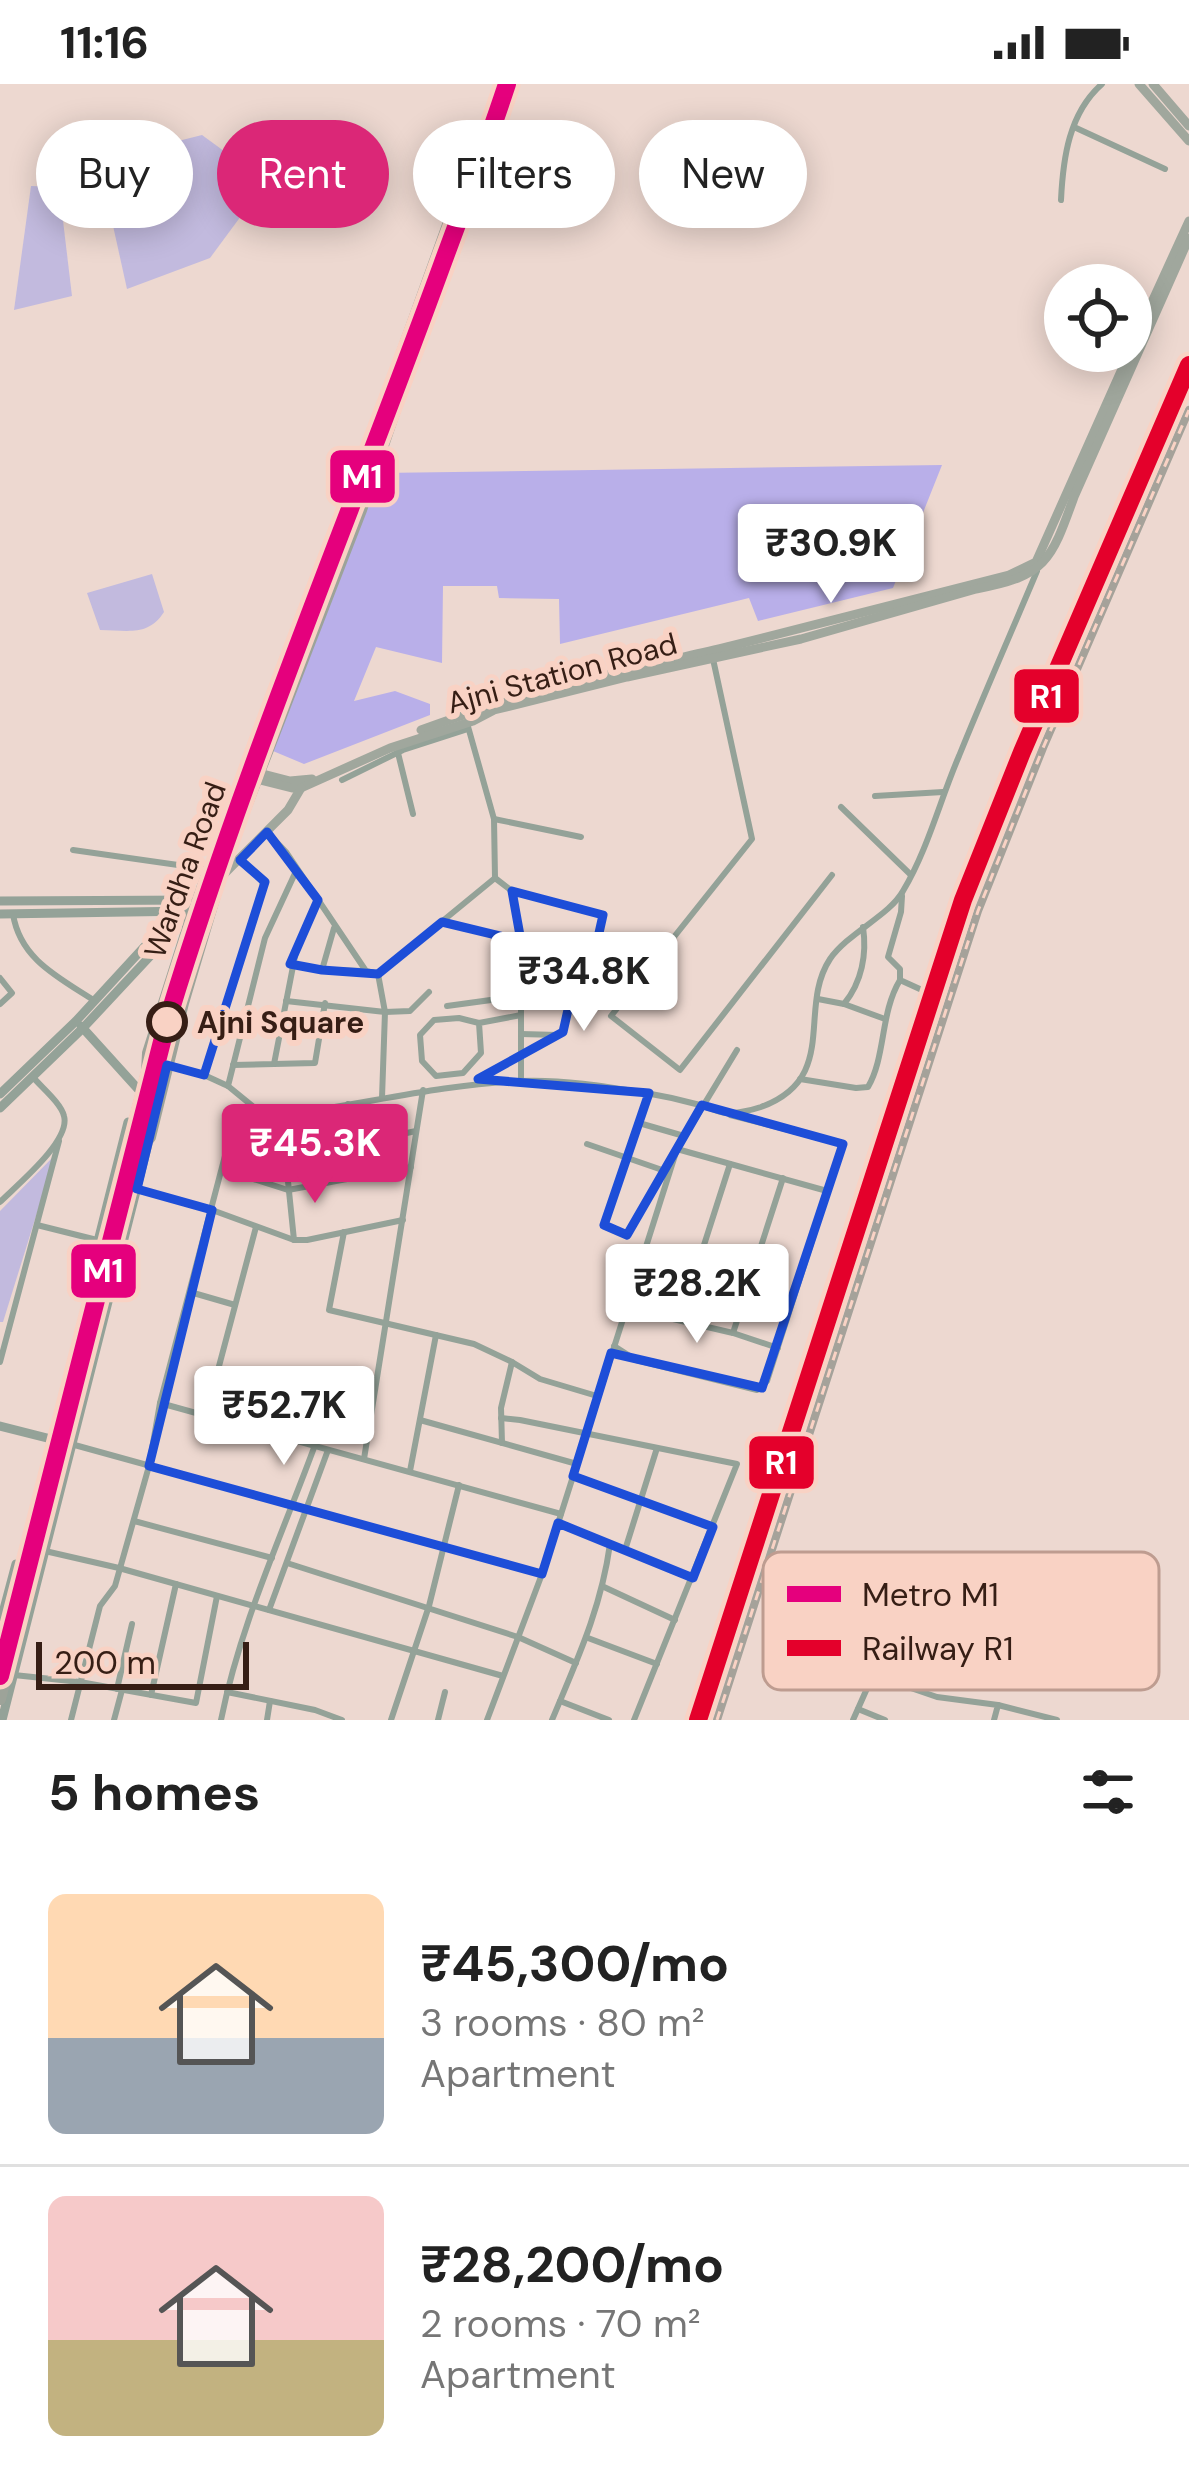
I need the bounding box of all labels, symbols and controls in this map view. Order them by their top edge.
text: 11:16 [60,13,149,72]
chip: Buy [36,120,193,228]
chip: Rent [217,120,389,228]
chip: Filters [413,120,615,228]
chip: New [639,120,807,228]
map controls [1044,264,1152,372]
button: locate [1044,264,1152,372]
line badge: M1 [328,448,397,505]
text: M1 [341,455,383,498]
pin: ₹30.9K [733,504,929,606]
text: ₹30.9K [765,517,897,568]
street label: Ajni Station Road [443,624,681,722]
line badge: R1 [1012,667,1081,725]
text: R1 [1030,675,1062,718]
street label: Wardha Road [135,777,235,963]
pin: ₹34.8K [486,932,682,1034]
text: ₹34.8K [518,945,650,996]
marker: Ajni Square [148,1003,186,1041]
place label: Ajni Square [197,1003,364,1042]
pin: ₹45.3K [217,1104,413,1206]
text: ₹45.3K [249,1117,381,1168]
line badge: M1 [69,1242,138,1300]
pin: ₹28.2K [599,1244,795,1346]
text: M1 [82,1249,124,1292]
text: ₹28.2K [633,1257,761,1308]
pin: ₹52.7K [186,1366,382,1468]
text: ₹52.7K [221,1379,347,1430]
line badge: R1 [747,1434,816,1491]
text: R1 [765,1441,797,1484]
legend [763,1552,1159,1690]
text: Metro M1 [862,1573,999,1616]
text: Railway R1 [862,1627,1013,1670]
scale bar [36,1636,249,1689]
text: 200 m [54,1641,156,1684]
text: 5 homes [48,1759,260,1826]
icon: filters [1075,1759,1141,1825]
text: ₹45,300/mo [420,1930,729,1997]
icon: home [144,1942,288,2086]
text: 3 rooms · 80 m² [420,1997,705,2048]
text: Apartment [420,2048,616,2099]
text: ₹28,200/mo [420,2231,724,2298]
icon: home [144,2244,288,2388]
text: 2 rooms · 70 m² [420,2298,701,2349]
text: Apartment [420,2349,616,2400]

